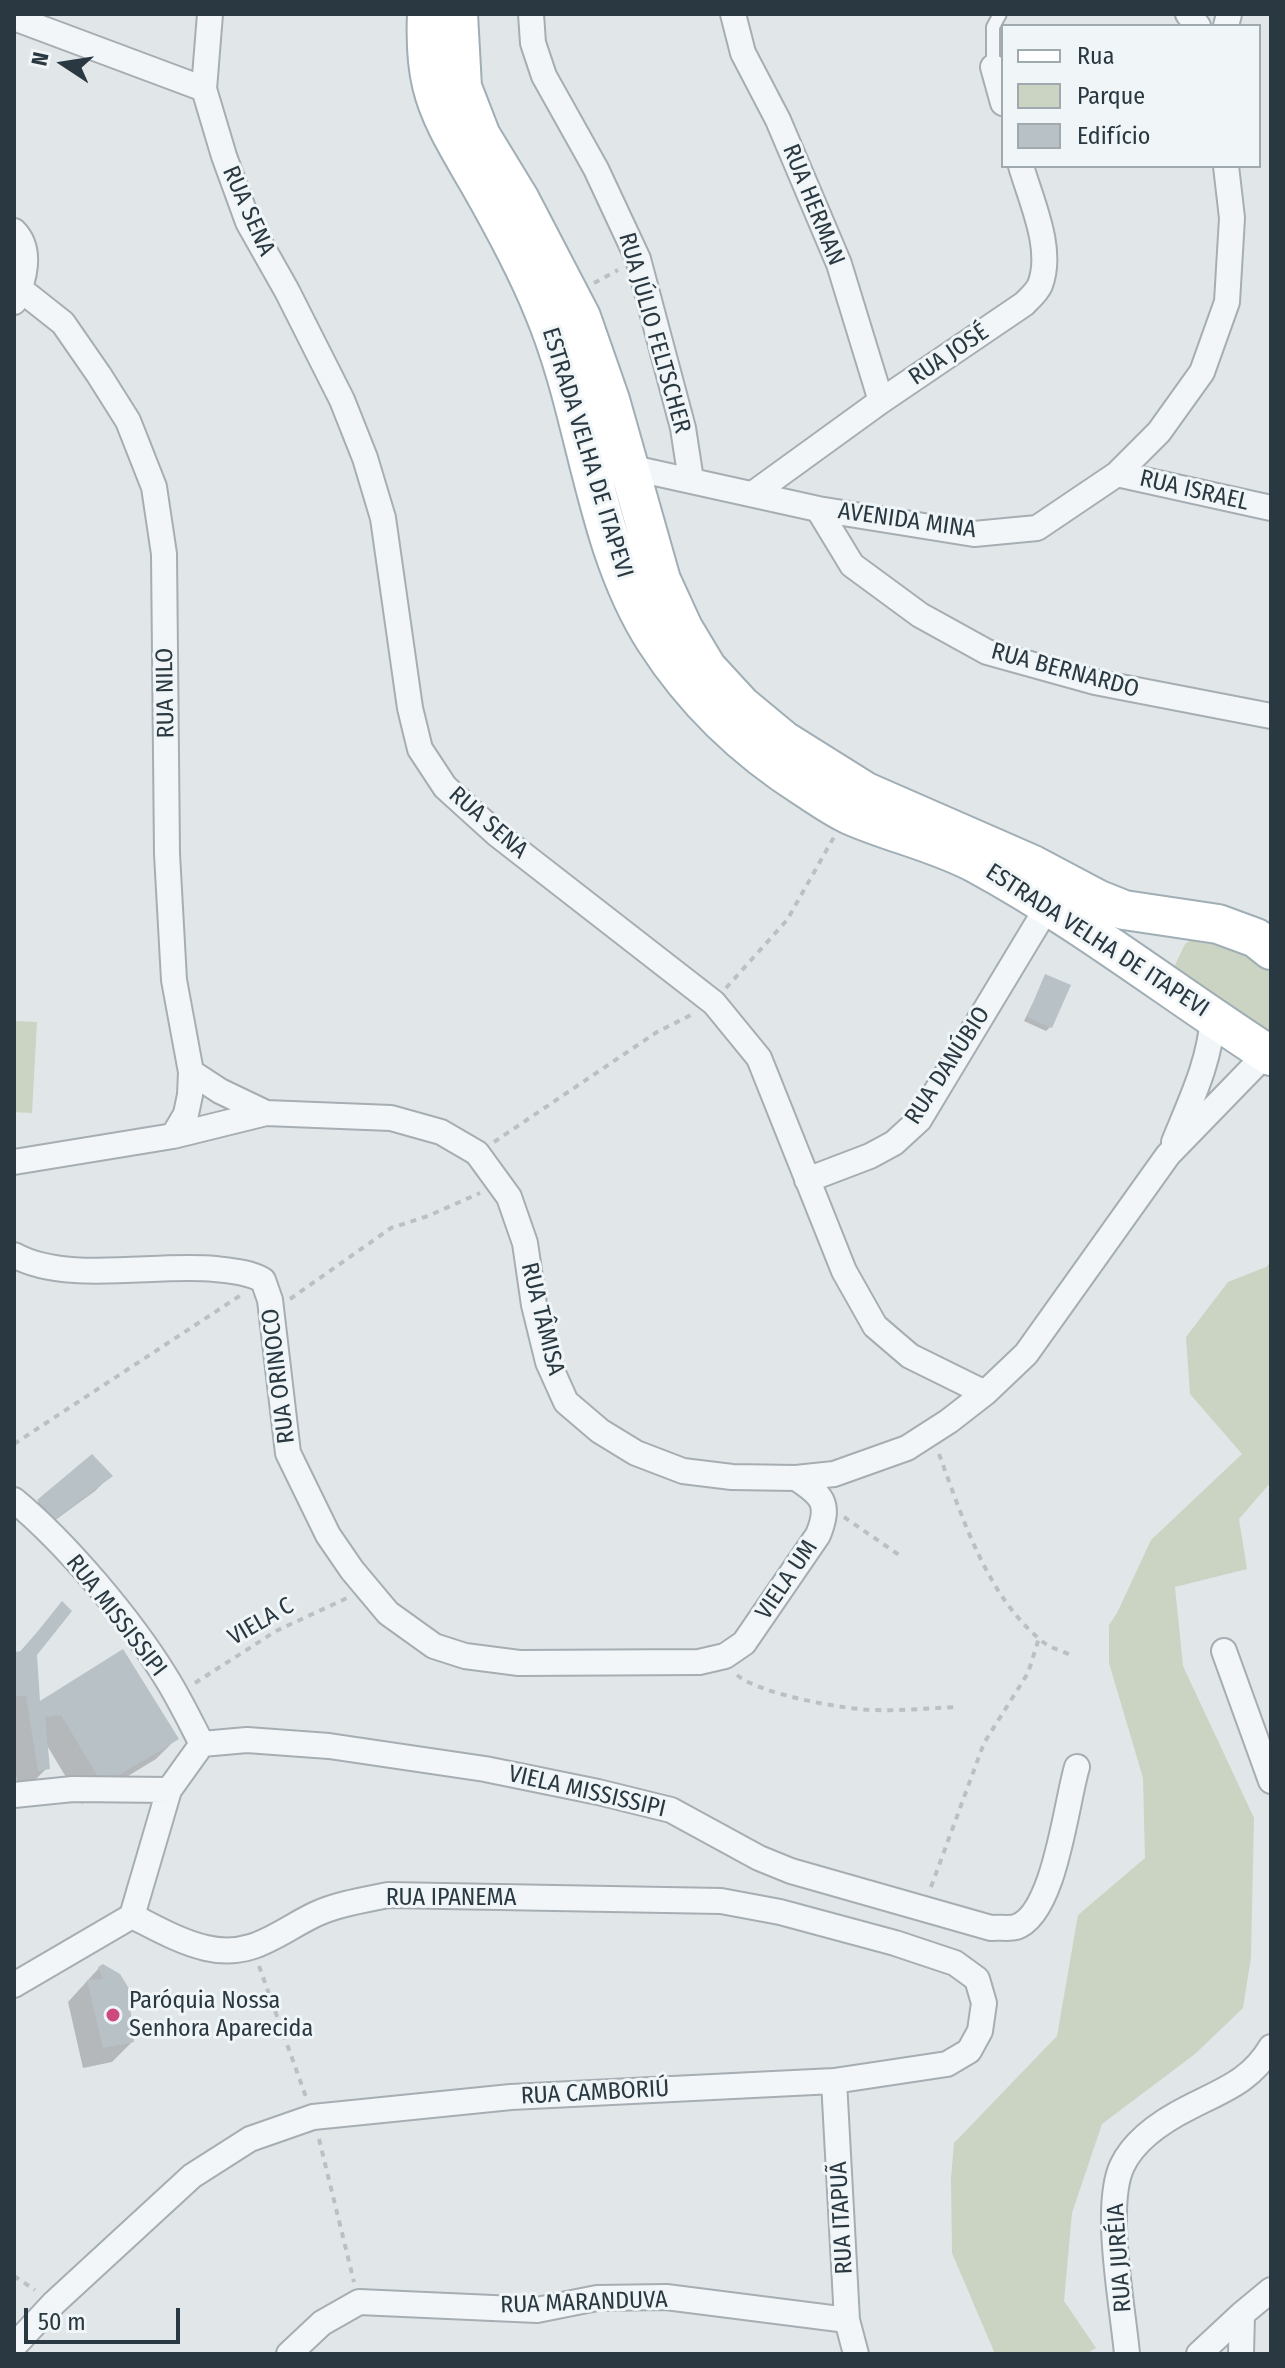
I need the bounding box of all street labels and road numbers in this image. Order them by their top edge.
street label: RUA HERMAN [776,140,850,270]
street label: RUA SENA [215,162,281,260]
street label: RUA JÚLIO FELTSCHER [612,229,696,437]
street label: RUA JOSÉ [904,318,994,392]
street label: ESTRADA VELHA DE ITAPEVI [535,324,639,582]
street label: RUA ISRAEL [1137,465,1251,517]
street label: AVENIDA MINA [836,497,978,545]
street label: RUA BERNARDO [988,637,1142,705]
street label: RUA NILO [151,647,181,739]
street label: RUA SENA [443,781,533,865]
street label: ESTRADA VELHA DE ITAPEVI [980,858,1214,1024]
street label: RUA DANÚBIO [899,1002,997,1130]
street label: RUA TÂMISA [514,1260,570,1378]
street label: RUA ORINOCO [256,1307,302,1445]
street label: VIELA UM [750,1535,824,1625]
street label: RUA MISSISSIPI [59,1549,173,1683]
street label: VIELA C [223,1592,299,1652]
street label: VIELA MISSISSIPI [506,1760,668,1824]
street label: RUA IPANEMA [386,1884,516,1912]
street label: RUA CAMBORIÚ [520,2075,670,2111]
street label: RUA ITAPUÃ [825,2161,859,2275]
street label: RUA JURÉIA [1102,2203,1138,2313]
street label: RUA MARANDUVA [500,2286,668,2320]

